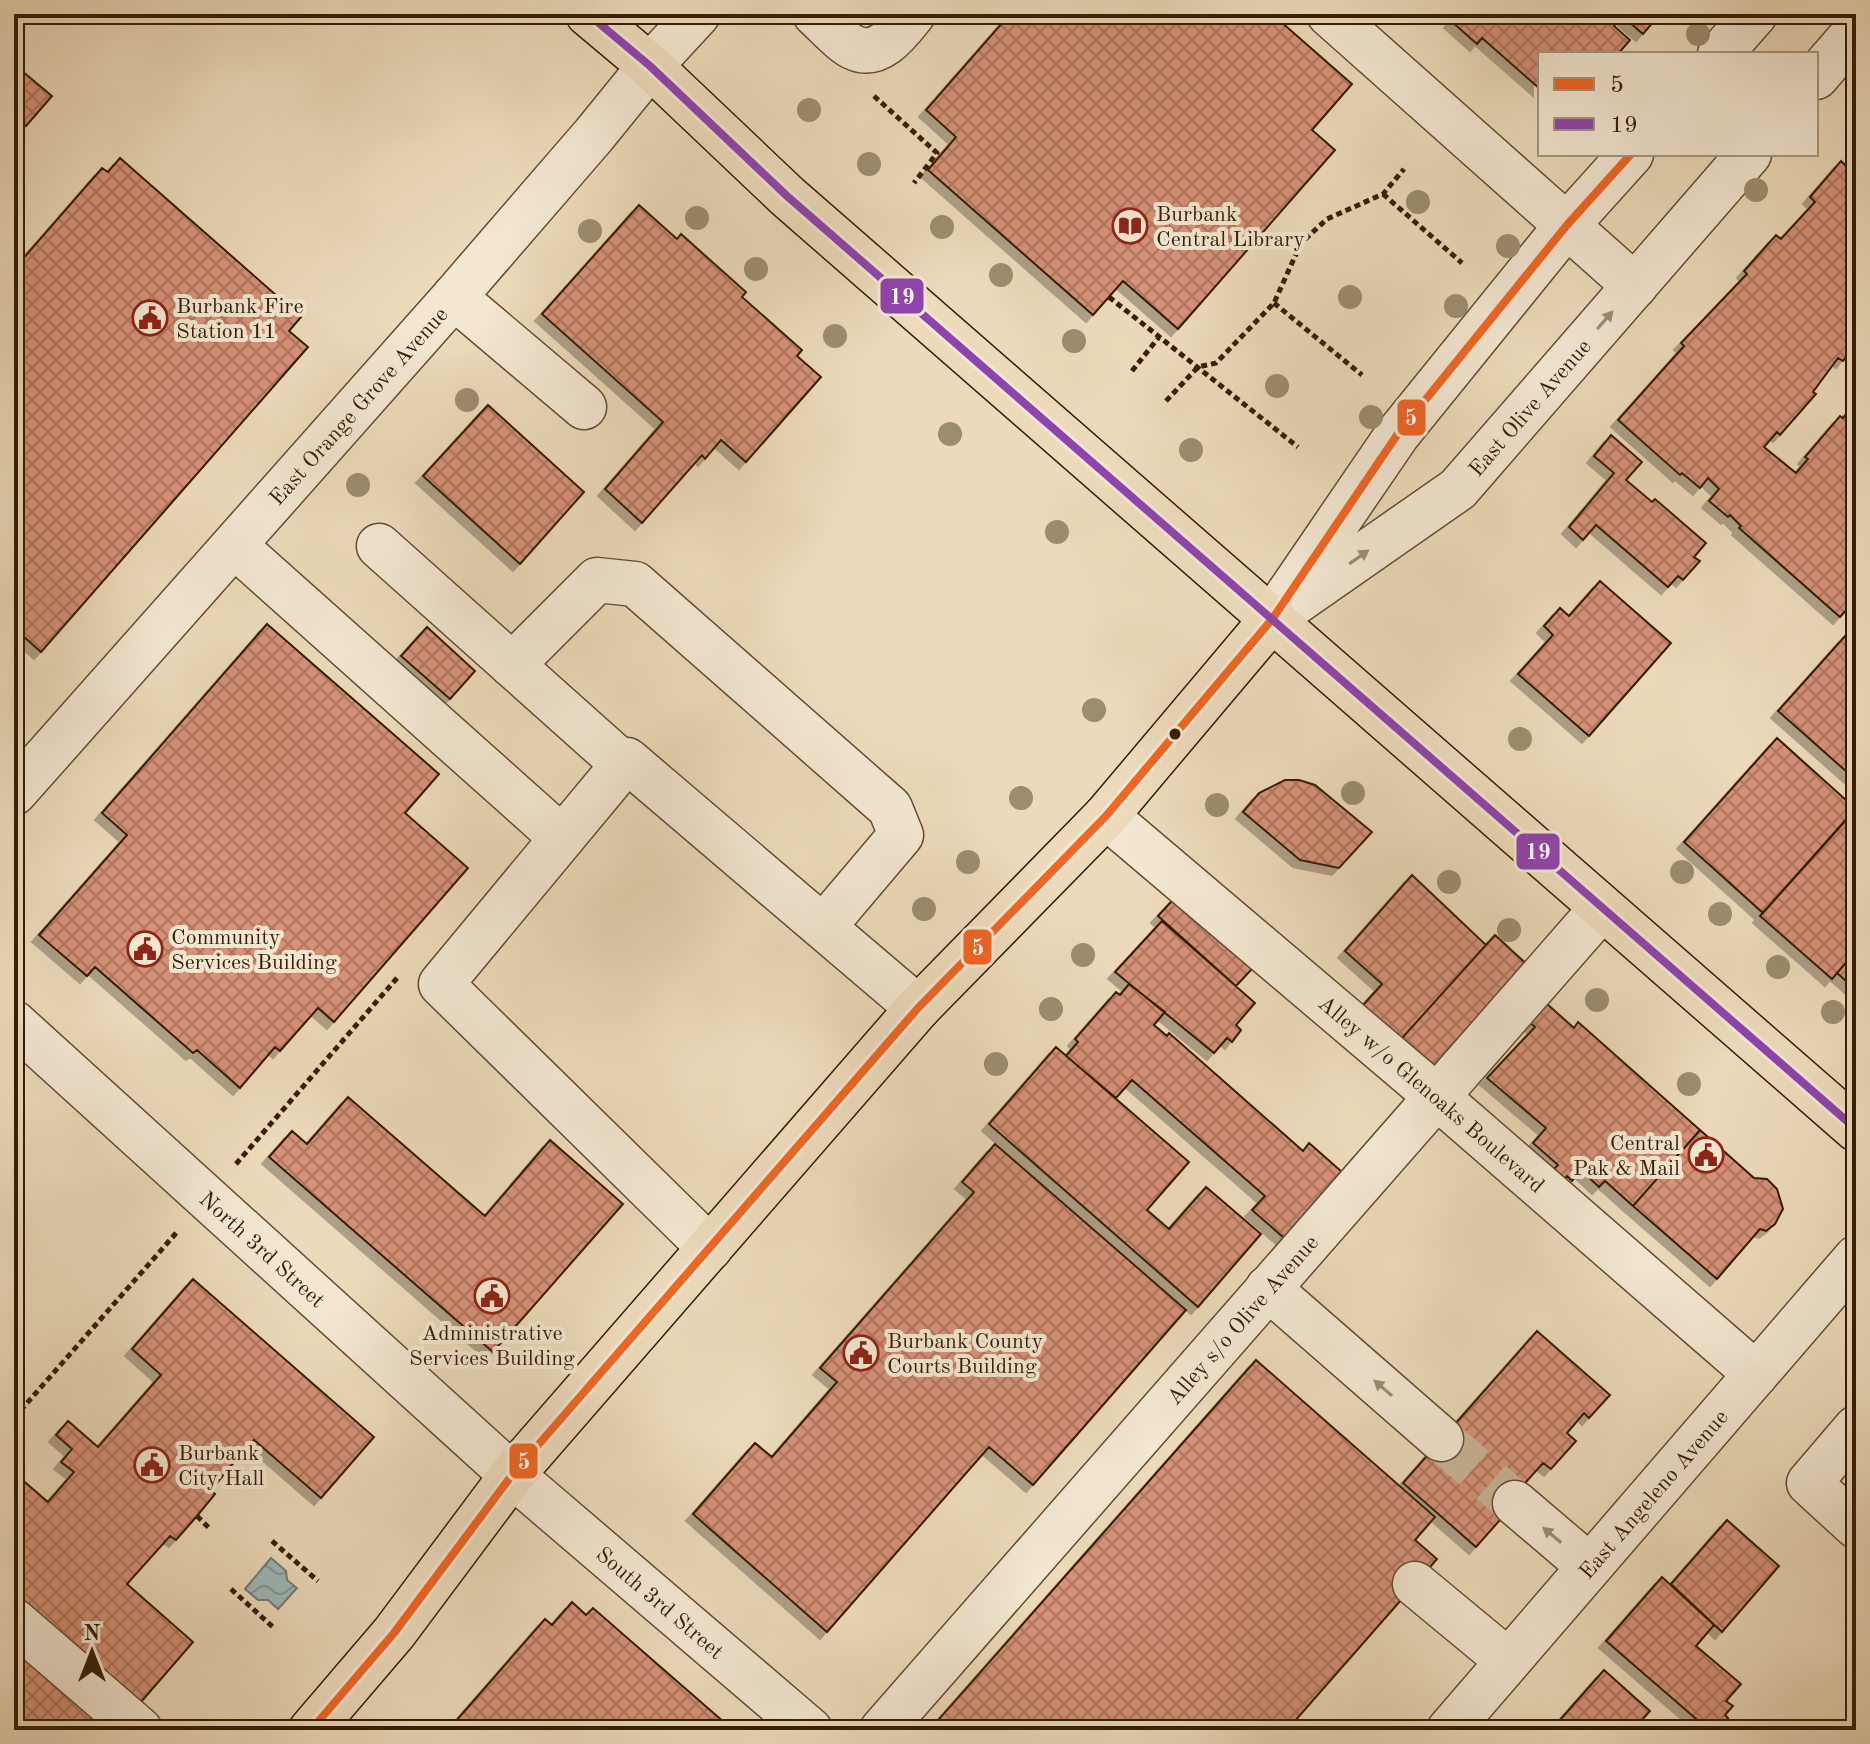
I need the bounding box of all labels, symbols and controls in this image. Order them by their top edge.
legend [1538,52,1818,156]
text: 5 [1610,74,1624,98]
text: 19 [1610,114,1638,138]
place label: Burbank Central Library [1156,204,1305,251]
library icon: Burbank Central Library [1111,207,1149,245]
line badge: 19 [879,277,925,315]
text: 19 [889,287,915,309]
place label: Burbank Fire Station 11 [176,296,304,343]
public building icon: Burbank Fire Station 11 [131,299,169,337]
street label: East Orange Grove Avenue [266,304,453,510]
one-way arrow [1596,310,1614,329]
street label: East Olive Avenue [1465,336,1596,481]
line badge: 5 [1396,398,1427,437]
text: 5 [1405,408,1417,430]
one-way arrow [1349,550,1370,565]
unlabelled marker [1167,726,1183,742]
line badge: 19 [1515,832,1561,871]
text: 19 [1525,842,1551,864]
place label: Community Services Building [171,927,337,974]
line badge: 5 [962,928,993,966]
public building icon: Community Services Building [126,930,164,968]
text: 5 [972,938,984,960]
street label: Alley w/o Glenoaks Boulevard [1313,992,1548,1198]
place label: Central Pak & Mail [1573,1133,1680,1180]
public building icon: Central Pak & Mail [1687,1136,1725,1174]
street label: North 3rd Street [195,1188,328,1312]
street label: Alley s/o Olive Avenue [1163,1232,1323,1410]
public building icon: Administrative Services Building [473,1277,511,1315]
place label: Administrative Services Building [409,1323,575,1370]
place label: Burbank County Courts Building [887,1331,1044,1378]
public building icon: Burbank County Courts Building [842,1334,880,1372]
one-way arrow [1373,1380,1393,1397]
street label: East Angeleno Avenue [1576,1406,1733,1584]
line badge: 5 [508,1442,539,1480]
place label: Burbank City Hall [178,1443,264,1490]
public building icon: Burbank City Hall [133,1446,171,1484]
text: 5 [518,1452,530,1474]
one-way arrow [1543,1527,1563,1544]
street label: South 3rd Street [591,1543,727,1664]
north arrow [52,1612,132,1692]
text: N [84,1623,101,1645]

